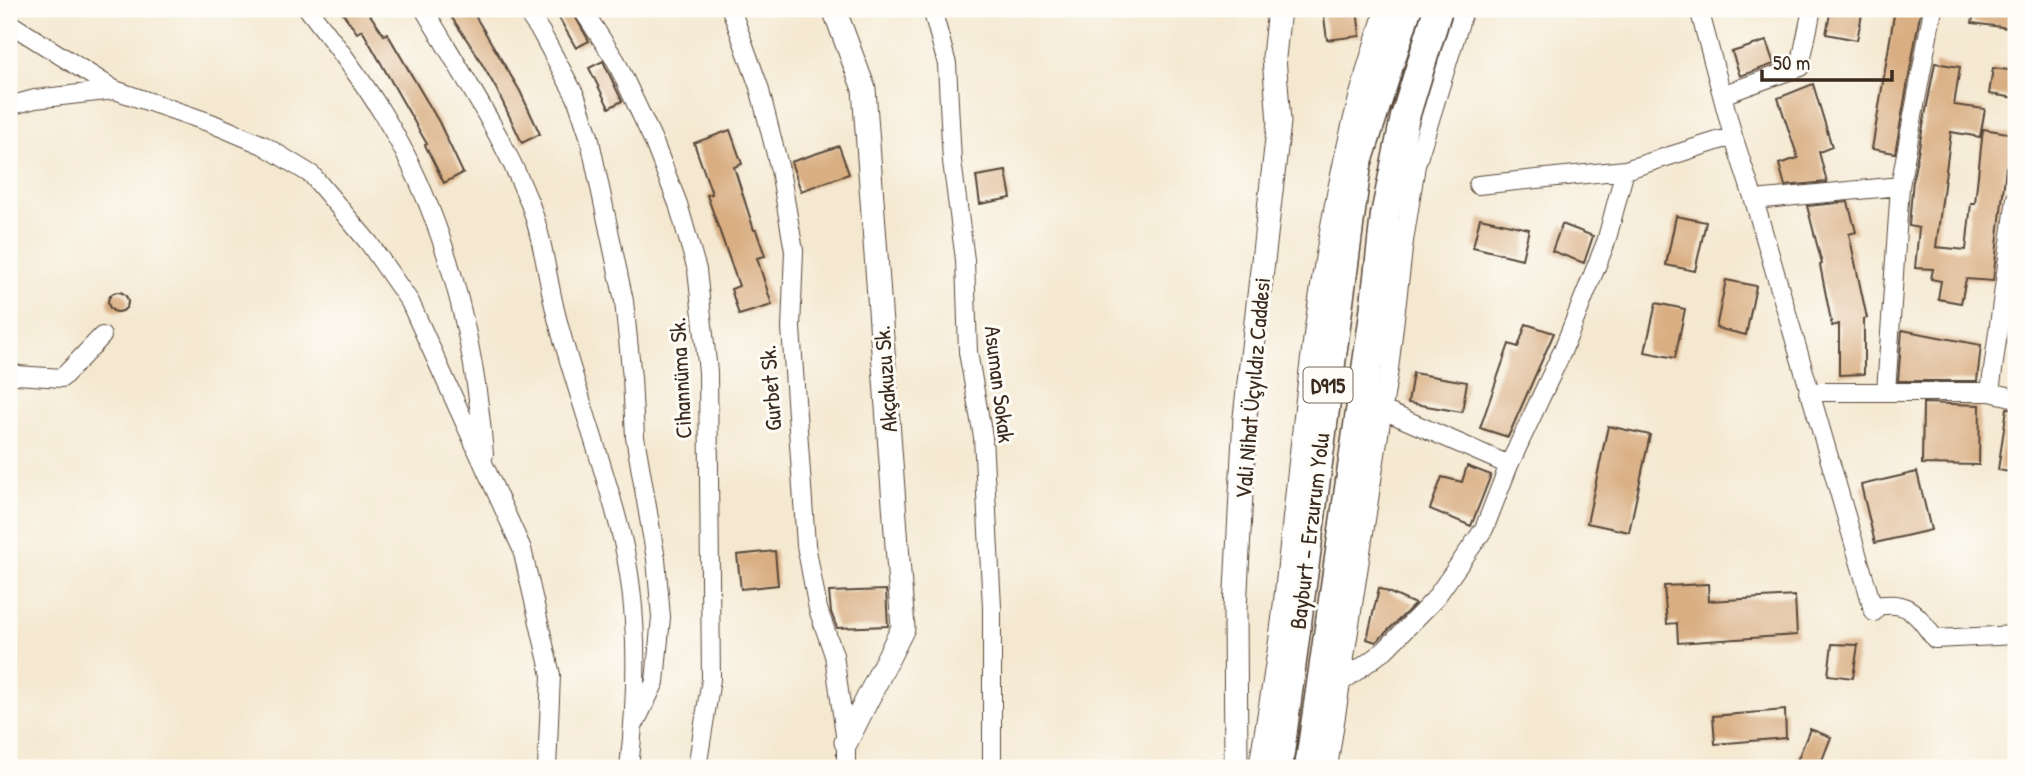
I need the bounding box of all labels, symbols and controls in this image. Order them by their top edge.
scale bar [1762,38,1892,82]
text: 50 m [1773,48,1810,77]
street label: Vali Nihat Üçyıldız Caddesi [1227,276,1277,500]
street label: Cihannüma Sk. [661,317,699,439]
street label: Asuman Sokak [977,324,1023,445]
street label: Akçakuzu Sk. [866,325,904,433]
street label: Gurbet Sk. [752,344,788,432]
road number: D915 [1304,368,1352,402]
street label: Bayburt - Erzurum Yolu [1282,431,1336,631]

